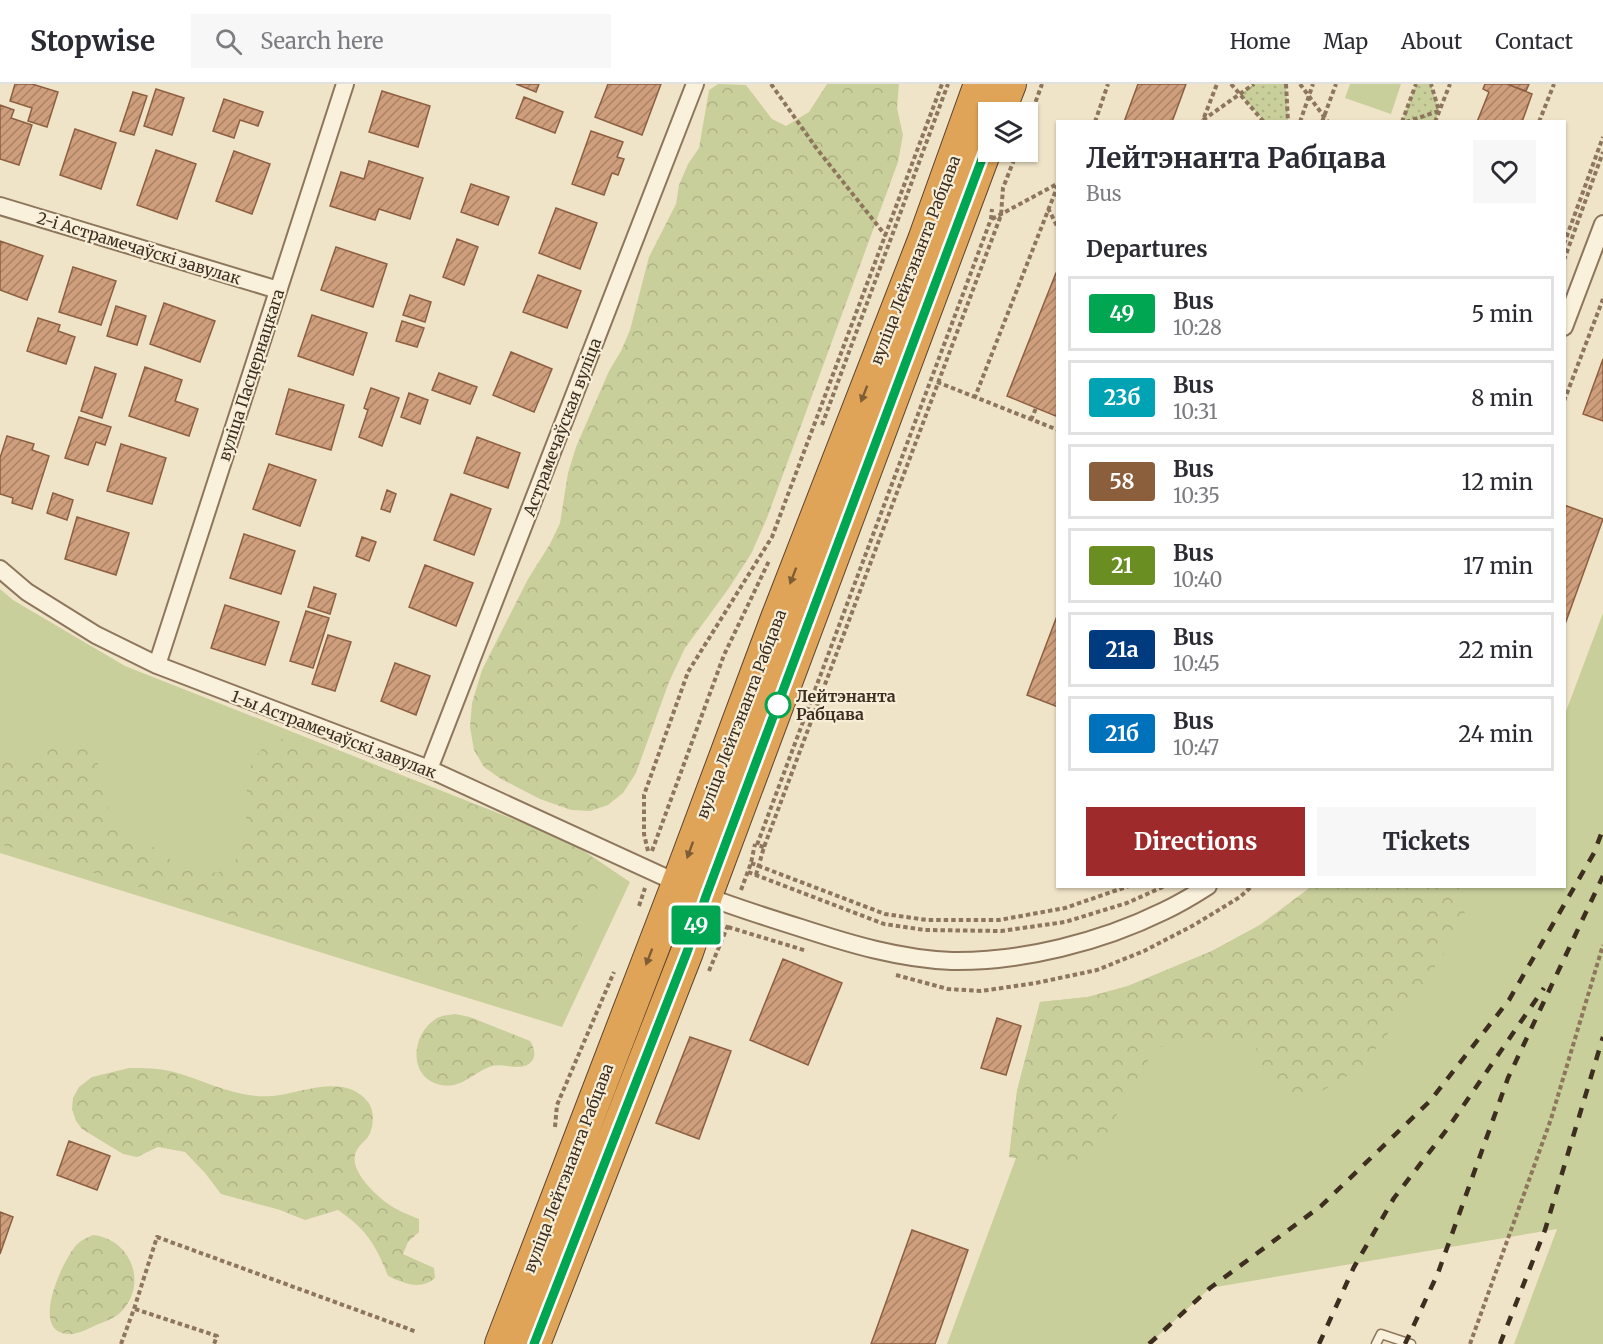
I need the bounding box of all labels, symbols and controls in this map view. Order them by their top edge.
search box [191,14,611,68]
text: Stopwise [30,23,155,59]
icon: search [212,25,245,58]
text: Search here [260,27,384,55]
text: Home [1230,28,1290,55]
text: Map [1323,28,1368,55]
text: About [1401,28,1462,55]
text: Contact [1495,28,1573,55]
map controls [978,102,1038,162]
button: layers [978,102,1038,162]
text: Лейтэнанта Рабцава [1086,140,1386,176]
button: heart [1473,140,1536,203]
street label: вуліца Лейтэнанта Рабцава [866,152,964,368]
text: Bus [1086,181,1122,206]
street label: 2-і Астрамечаўскі завулак [35,207,243,289]
text: Departures [1086,235,1208,263]
street label: вуліца Пасцернацкага [214,286,288,463]
text: Bus [1173,287,1214,315]
text: 49 [1109,300,1135,327]
text: 5 min [1471,300,1533,328]
text: 10:28 [1173,315,1222,340]
street label: Астрамечаўская вуліца [518,335,605,520]
text: Bus [1173,371,1214,399]
text: 23б [1104,384,1140,411]
text: 8 min [1471,384,1533,412]
one-way arrow [858,386,868,404]
text: 10:31 [1173,399,1218,424]
text: Bus [1173,455,1214,483]
text: 58 [1110,468,1134,495]
text: 12 min [1462,468,1533,496]
text: 10:35 [1173,483,1220,508]
text: Bus [1173,539,1214,567]
text: 21 [1111,552,1133,579]
text: 17 min [1463,552,1533,580]
one-way arrow [788,567,797,585]
text: 10:40 [1173,567,1223,592]
street label: вуліца Лейтэнанта Рабцава [692,606,790,822]
text: Bus [1173,623,1214,651]
text: 21а [1105,636,1139,663]
text: 22 min [1459,636,1533,664]
text: 10:45 [1173,651,1220,676]
street label: 1-ы Астрамечаўскі завулак [228,686,440,782]
place label: Лейтэнанта Рабцава [796,686,896,724]
marker: Лейтэнанта Рабцава [765,692,791,718]
text: Bus [1173,707,1214,735]
text: 21б [1105,720,1139,747]
text: 24 min [1458,720,1533,748]
text: 10:47 [1173,735,1219,760]
button: Directions [1086,807,1305,876]
button: Tickets [1317,807,1536,876]
one-way arrow [684,841,694,859]
line badge: 49 [669,906,723,944]
text: 49 [683,912,709,939]
one-way arrow [644,948,653,966]
street label: вуліца Лейтэнанта Рабцава [519,1060,617,1276]

